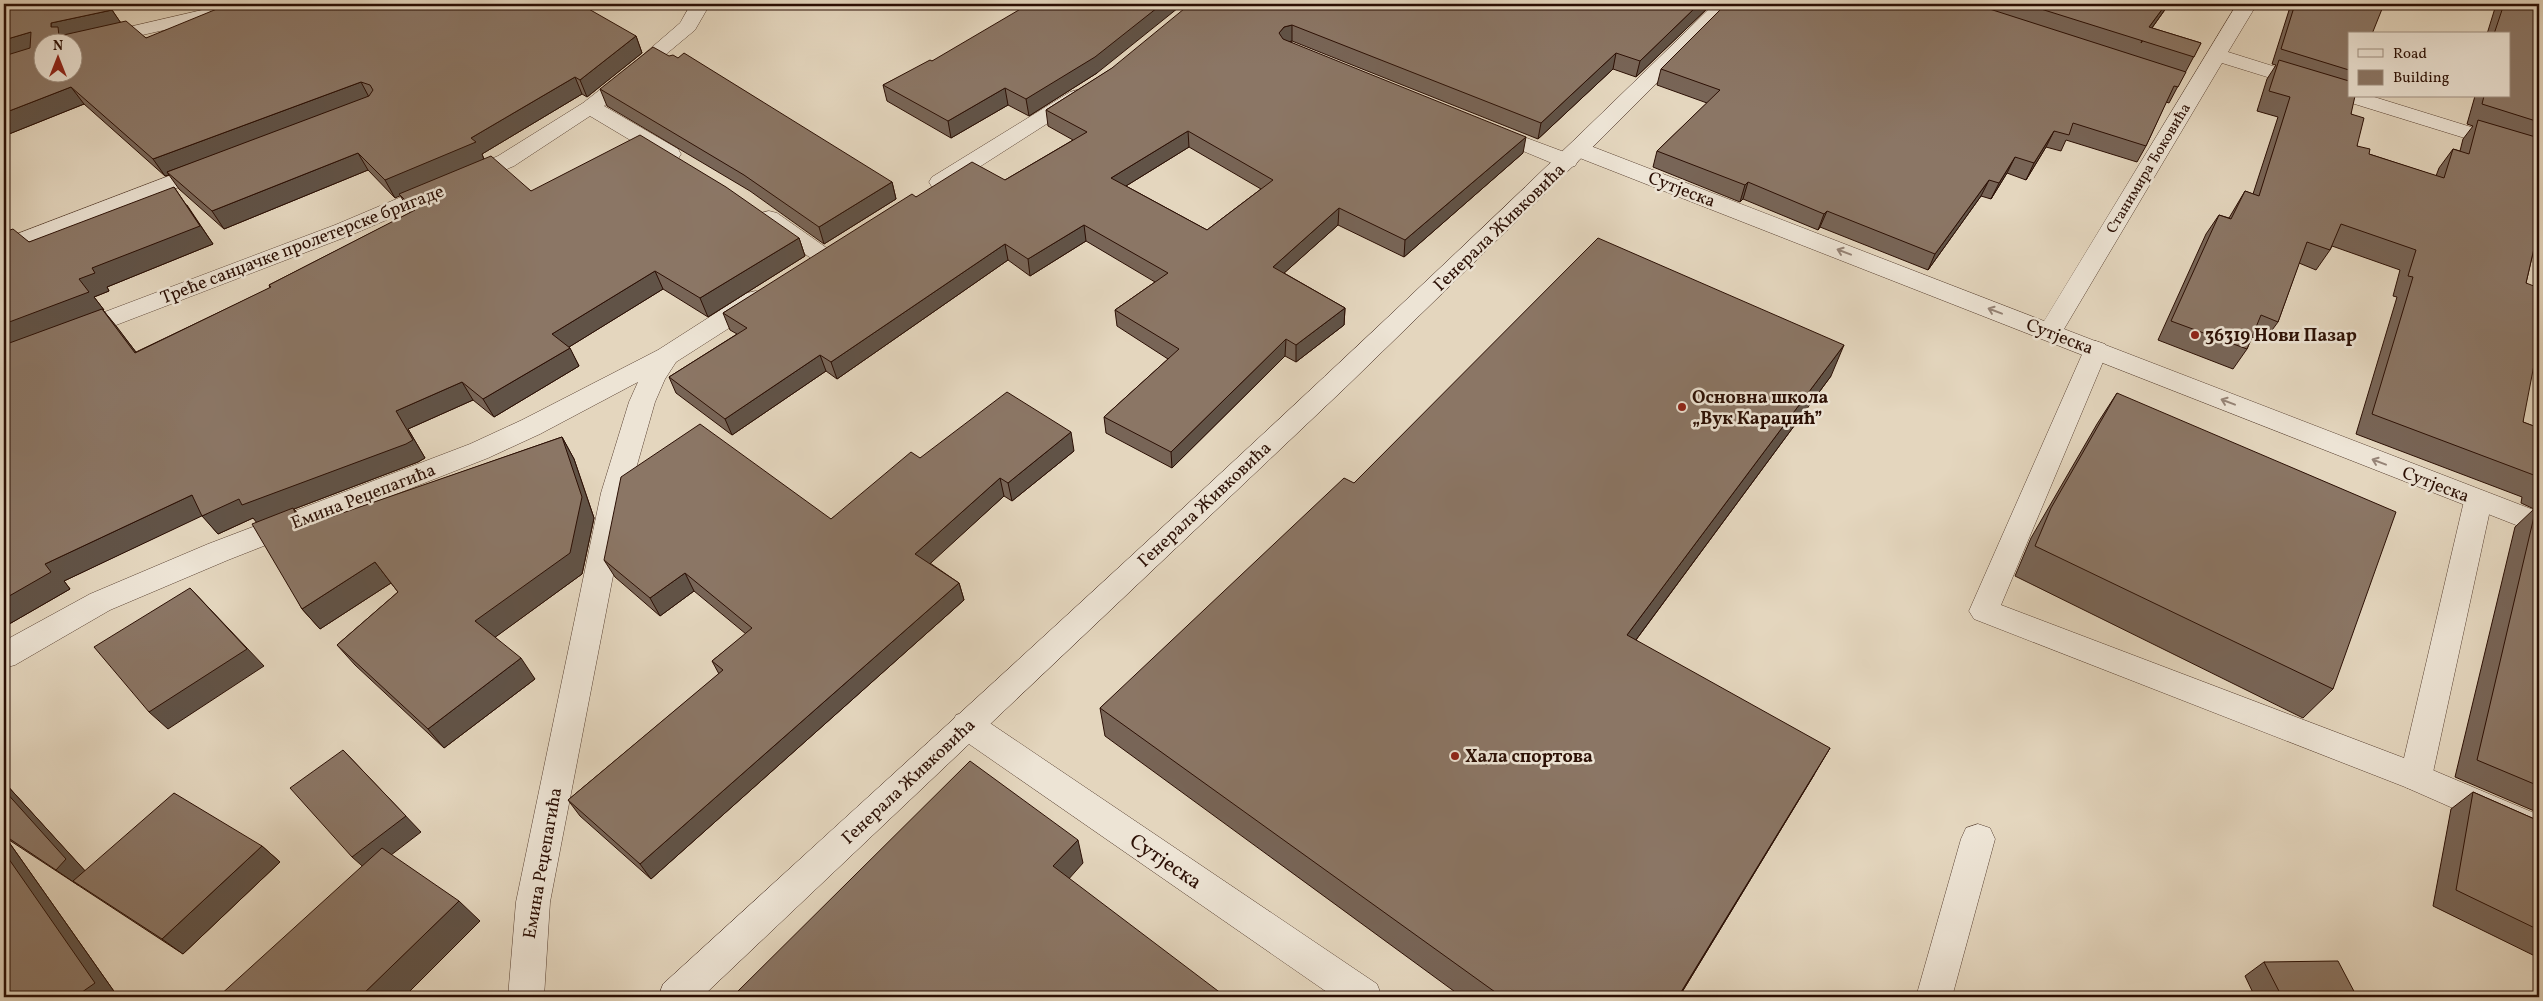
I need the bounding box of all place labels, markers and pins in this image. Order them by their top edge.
place label: 36319 Нови Пазар [2205,324,2357,349]
marker: 36319 Нови Пазар [2189,329,2201,341]
place label: Основна школа „Вук Караџић” [1692,386,1828,432]
marker: Основна школа „Вук Караџић” [1676,401,1688,413]
place label: Хала спортова [1465,745,1593,770]
marker: Хала спортова [1449,750,1461,762]

